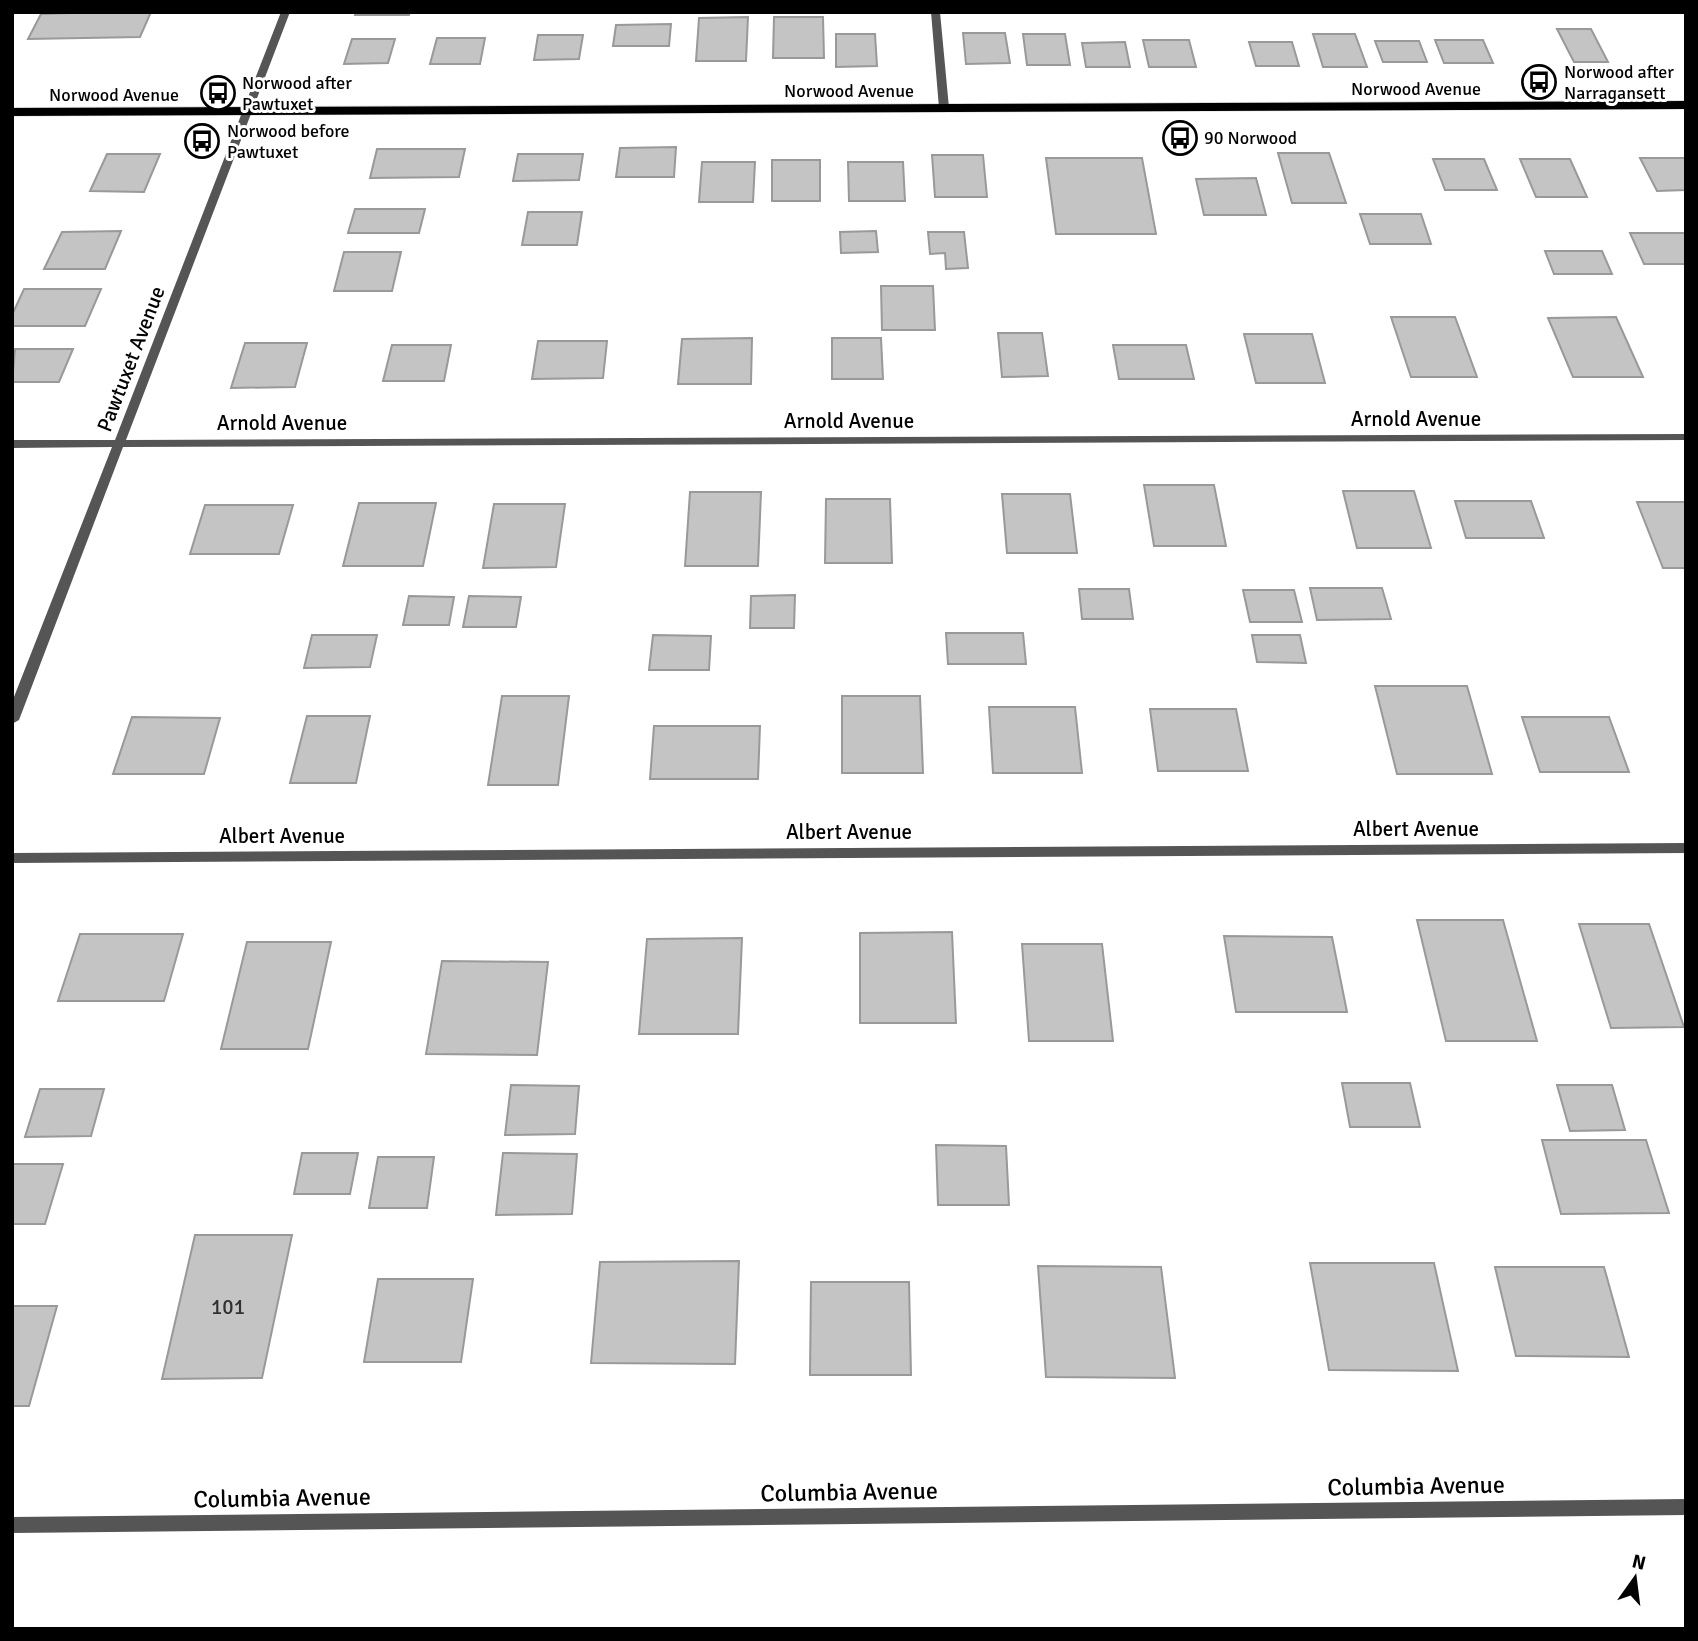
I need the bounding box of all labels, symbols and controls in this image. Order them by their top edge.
place label: Norwood after Narragansett [1564,61,1674,104]
bus stop icon: Norwood after Narragansett [1520,63,1558,101]
place label: Norwood after Pawtuxet [242,72,352,115]
bus stop icon: Norwood after Pawtuxet [199,74,237,112]
street label: Norwood Avenue [1351,78,1481,100]
street label: Norwood Avenue [784,80,914,102]
street label: Norwood Avenue [49,84,179,106]
bus stop icon: 90 Norwood [1161,119,1199,157]
place label: Norwood before Pawtuxet [227,120,350,163]
bus stop icon: Norwood before Pawtuxet [183,122,221,160]
place label: 90 Norwood [1204,127,1297,149]
street label: Pawtuxet Avenue [91,283,171,435]
street label: Arnold Avenue [1351,406,1481,432]
street label: Arnold Avenue [784,408,914,434]
street label: Arnold Avenue [217,410,347,436]
street label: Albert Avenue [1353,816,1479,842]
street label: Albert Avenue [786,819,912,845]
street label: Albert Avenue [219,823,345,849]
house number: 101 [211,1294,245,1320]
street label: Columbia Avenue [1327,1469,1505,1503]
street label: Columbia Avenue [760,1475,938,1509]
street label: Columbia Avenue [193,1481,371,1515]
north arrow [1600,1543,1670,1613]
text: N [1630,1549,1648,1576]

